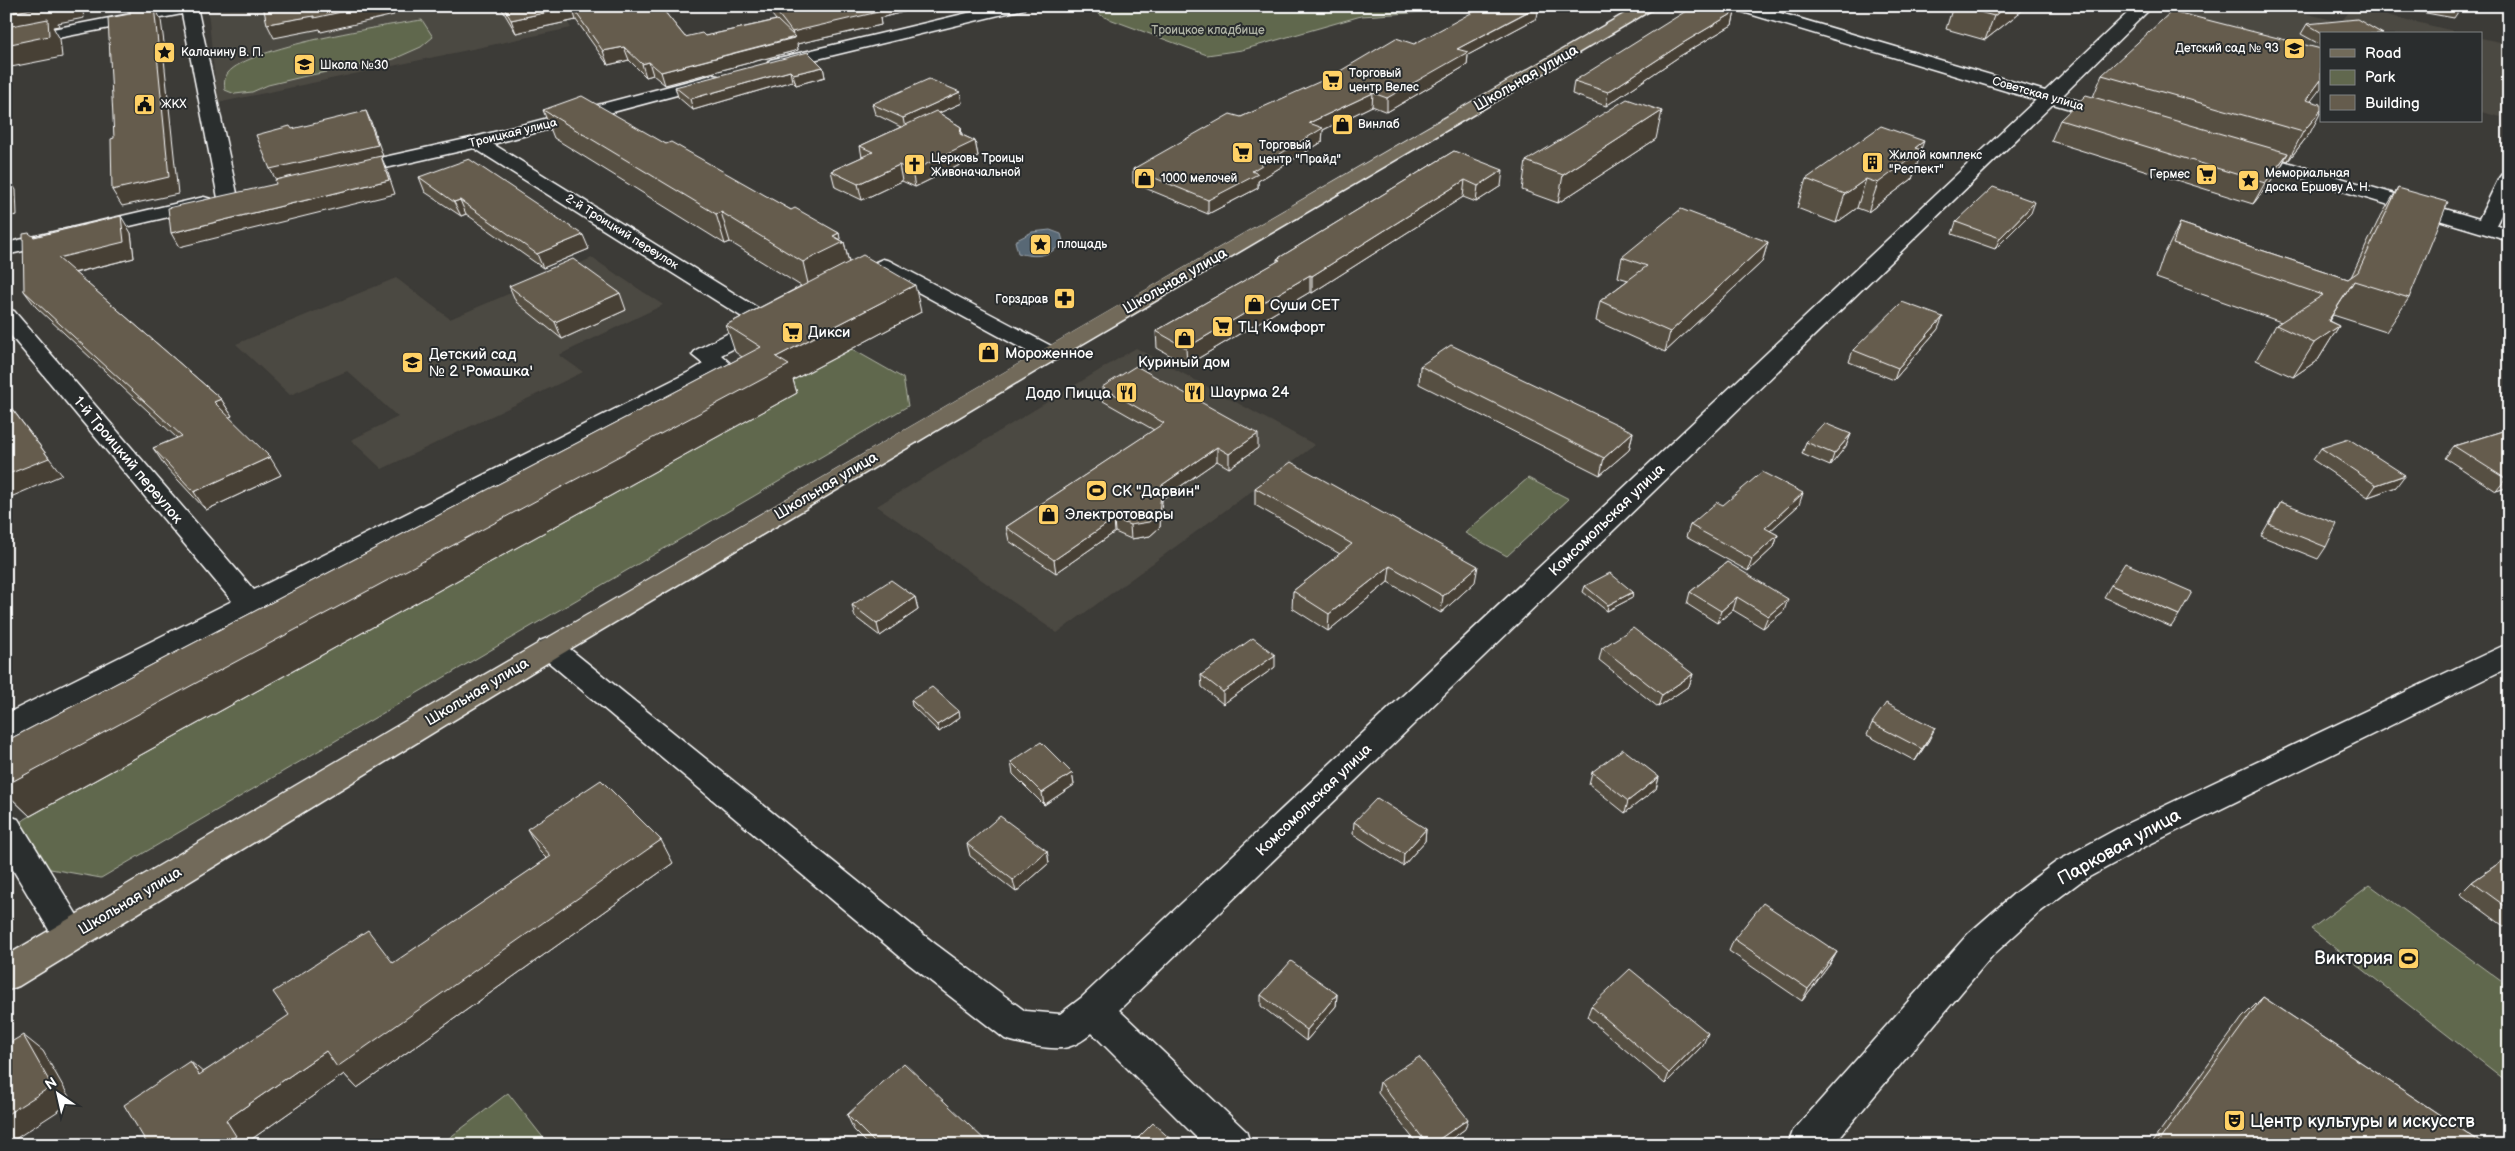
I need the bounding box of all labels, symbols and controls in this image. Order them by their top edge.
park label: Троицкое кладбище [1151,23,1265,38]
legend [2320,32,2482,122]
school or university icon: Детский сад № 93 [2283,36,2307,60]
place icon: Каланину В. П. [153,40,177,64]
street label: Школьная улица [1471,40,1582,116]
place label: Детский сад № 93 [2175,41,2279,56]
text: Road [2365,44,2401,63]
place label: Каланину В. П. [181,45,263,60]
school or university icon: Школа №30 [292,53,316,77]
place label: Школа №30 [320,58,388,73]
place label: Торговый центр Велес [1349,66,1419,95]
supermarket icon: Торговый центр Велес [1321,68,1345,92]
text: Park [2365,68,2396,87]
street label: Советская улица [1990,74,2086,114]
public building icon: ЖКХ [133,92,157,116]
text: Building [2365,94,2420,113]
place label: ЖКХ [161,97,187,112]
shop icon: Винлаб [1330,112,1354,136]
street label: Троицкая улица [467,115,559,151]
place label: Винлаб [1358,117,1400,132]
place label: Торговый центр "Прайд" [1259,138,1341,167]
supermarket icon: Торговый центр "Прайд" [1231,140,1255,164]
place label: Жилой комплекс "Респект" [1889,148,1982,177]
building icon: Жилой комплекс "Респект" [1861,150,1885,174]
place label: Церковь Троицы Живоначальной [931,151,1024,180]
church icon: Церковь Троицы Живоначальной [903,153,927,177]
supermarket icon: Гермес [2194,162,2218,186]
shop icon: 1000 мелочей [1133,166,1157,190]
place label: Мемориальная доска Ершову А. Н. [2265,166,2370,195]
place label: Гермес [2149,167,2190,182]
place icon: Мемориальная доска Ершову А. Н. [2237,168,2261,192]
place label: 1000 мелочей [1161,171,1238,186]
street label: 2-й Троицкий переулок [563,191,682,273]
place icon: площадь [1029,232,1053,256]
place label: площадь [1057,237,1107,252]
street label: Школьная улица [1120,243,1231,319]
pharmacy icon: Горздрав [1052,287,1076,311]
place label: Горздрав [995,292,1049,307]
shop icon: Суши СЕТ [1242,293,1266,317]
place label: Суши СЕТ [1270,296,1340,315]
supermarket icon: ТЦ Комфорт [1210,315,1234,339]
place label: ТЦ Комфорт [1238,318,1325,337]
supermarket icon: Дикси [780,320,804,344]
place label: Дикси [808,323,850,342]
shop icon: Куриный дом [1172,327,1196,351]
shop icon: Мороженное [977,341,1001,365]
place label: Мороженное [1005,344,1093,363]
place label: Детский сад № 2 'Ромашка' [429,345,533,381]
school or university icon: Детский сад № 2 'Ромашка' [401,351,425,375]
place label: Куриный дом [1138,353,1230,372]
restaurant icon: Шаурма 24 [1182,380,1206,404]
restaurant icon: Додо Пицца [1115,381,1139,405]
place label: Шаурма 24 [1210,383,1289,402]
place label: Додо Пицца [1026,384,1111,403]
street label: 1-й Троицкий переулок [69,393,187,527]
street label: Школьная улица [771,448,881,524]
street label: Комсомольская улица [1545,460,1669,580]
sports icon: СК "Дарвин" [1084,479,1108,503]
place label: СК "Дарвин" [1112,482,1200,501]
shop icon: Электротовары [1037,502,1061,526]
place label: Электротовары [1065,505,1173,524]
street label: Школьная улица [422,654,532,730]
street label: Комсомольская улица [1252,740,1376,860]
street label: Парковая улица [2054,804,2185,890]
street label: Школьная улица [75,863,185,939]
sports icon: Виктория [2397,946,2421,970]
place label: Виктория [2314,948,2393,969]
north arrow [32,1068,82,1118]
text: N [42,1074,60,1094]
theatre icon: Центр культуры и искусств [2222,1109,2246,1133]
place label: Центр культуры и искусств [2250,1111,2475,1132]

